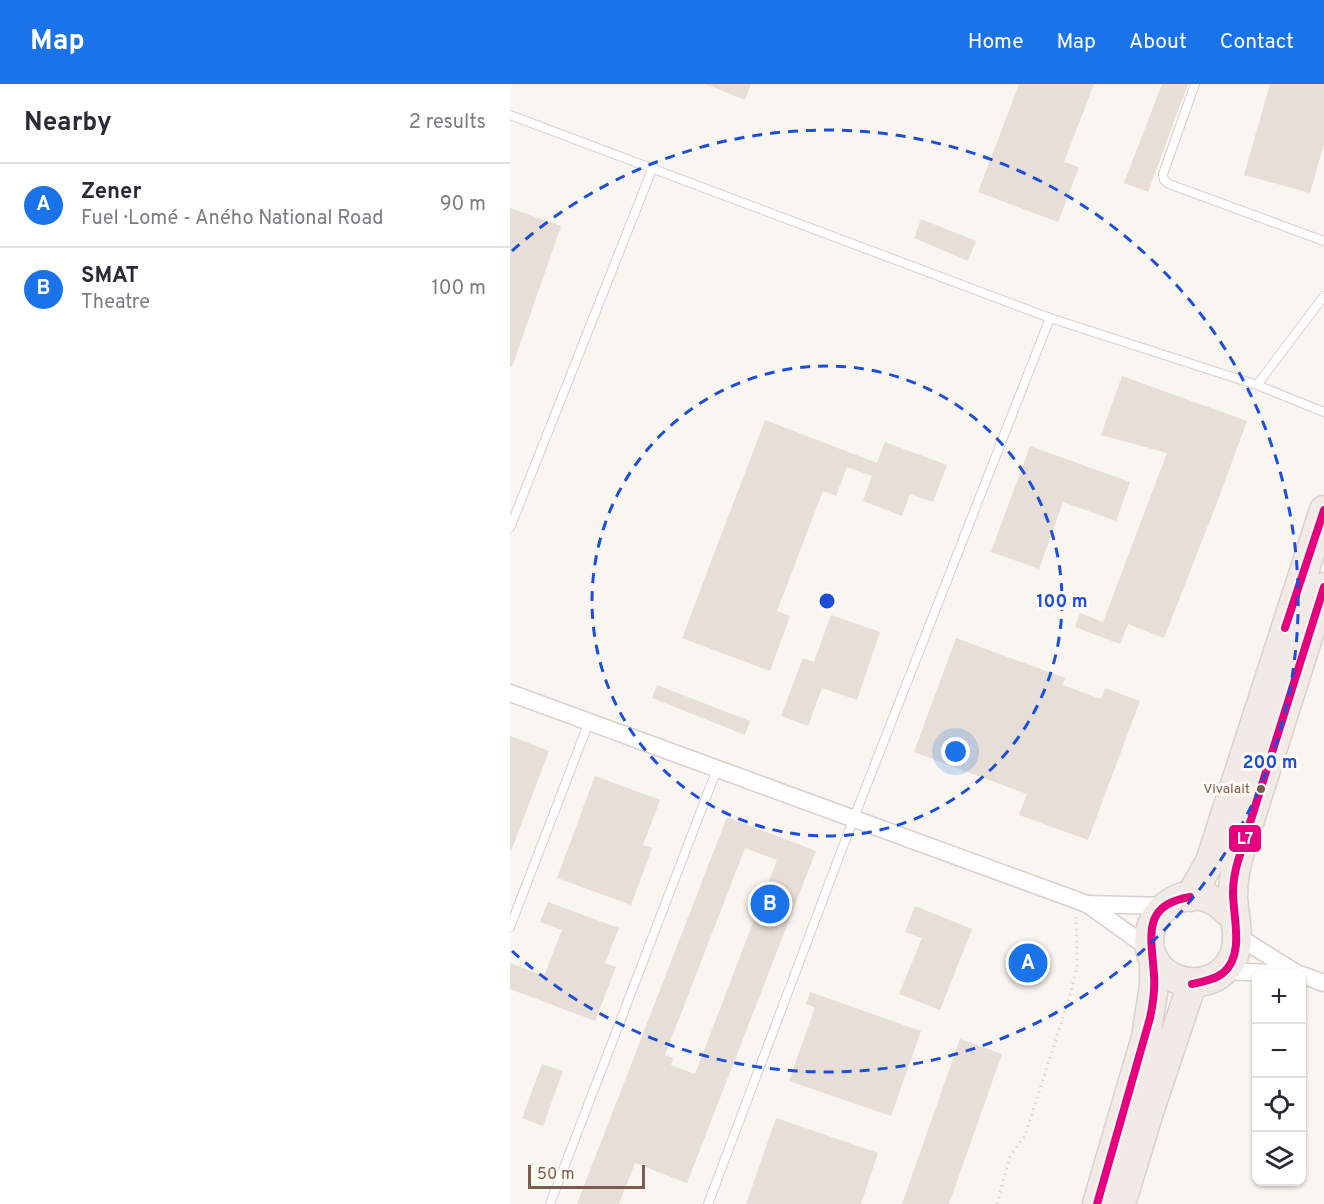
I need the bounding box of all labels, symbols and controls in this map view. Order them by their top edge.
text: Map [30,24,85,60]
text: Home [968,29,1024,56]
text: Map [1057,29,1096,56]
text: About [1129,29,1187,56]
text: Contact [1220,29,1294,56]
text: Nearby [24,107,112,140]
text: 2 results [409,110,486,136]
text: Zener [81,179,142,206]
text: A [36,192,51,218]
text: 90 m [440,192,486,218]
text: Fuel · Lomé - Aného National Road [81,206,383,232]
text: SMAT [81,263,139,290]
text: B [37,276,50,302]
text: 100 m [431,276,486,302]
text: Theatre [81,290,150,316]
centre of rings [817,591,837,611]
text: 100 m [1036,591,1088,614]
your location [941,737,970,766]
text: 200 m [1242,752,1298,775]
place label: Vivalait [1203,781,1250,798]
marker: Vivalait [1255,783,1267,795]
line badge: L7 [1228,824,1262,853]
text: L7 [1237,830,1253,850]
pin: B [750,882,790,926]
pin: A [1008,940,1048,986]
map controls [1252,970,1306,1186]
button: + [1252,970,1306,1024]
button: − [1252,1024,1306,1078]
button: locate [1252,1078,1306,1132]
button: layers [1252,1132,1306,1186]
scale bar [528,1162,645,1190]
text: 50 m [537,1165,575,1185]

